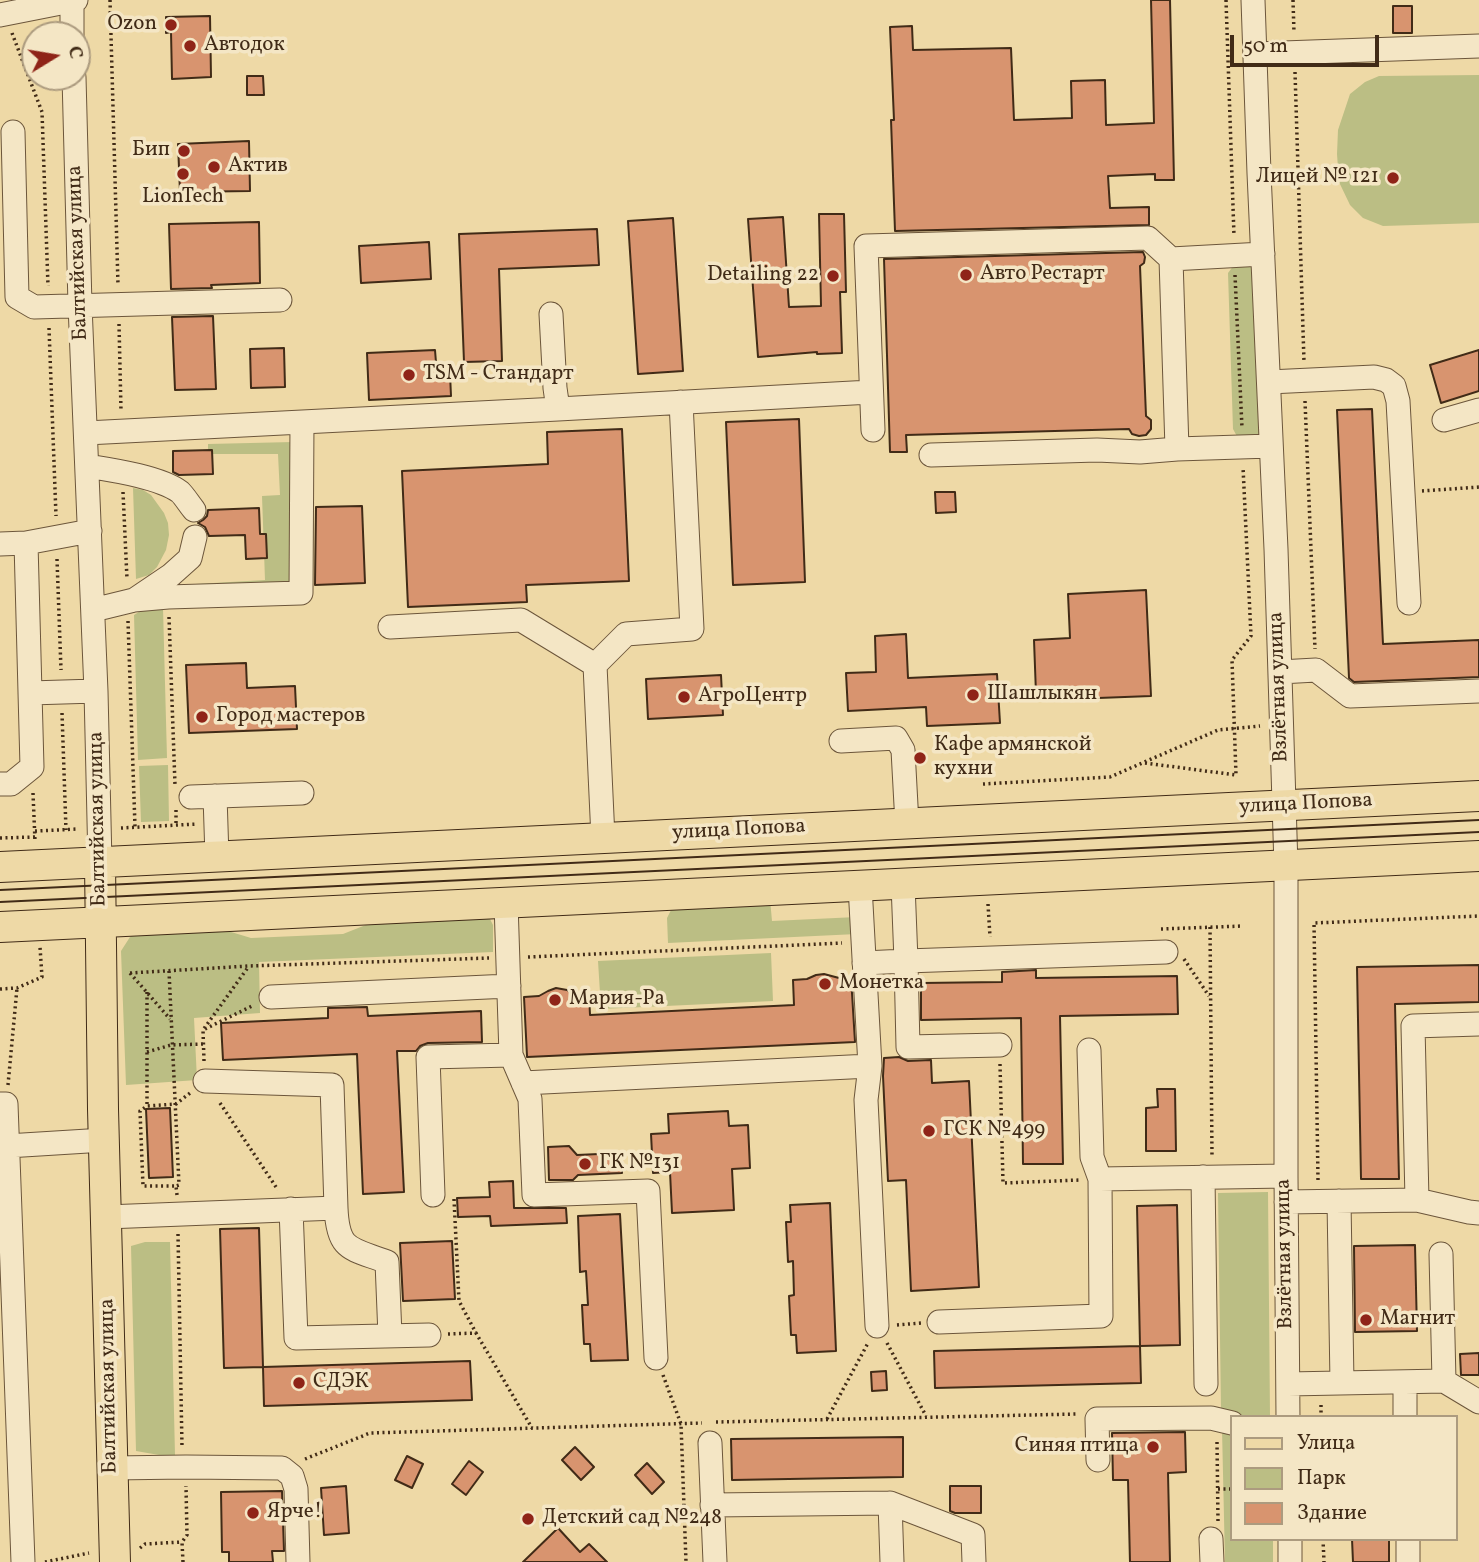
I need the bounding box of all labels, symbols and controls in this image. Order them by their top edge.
place label: Ozon [107,12,157,38]
marker: Ozon [163,17,179,33]
north arrow [21,21,91,91]
scale bar [1234,21,1383,65]
text: 50 m [1243,32,1288,61]
place label: Автодок [204,33,285,59]
marker: Автодок [182,38,198,54]
text: С [61,44,89,61]
place label: Бип [132,138,170,164]
marker: Бип [176,143,192,159]
place label: Актив [228,154,288,180]
marker: Актив [206,159,222,175]
street label: Балтийская улица [63,165,95,341]
place label: Лицей № 121 [1256,165,1379,191]
marker: LionTech [175,166,191,182]
marker: Лицей № 121 [1385,170,1401,186]
place label: LionTech [142,185,224,211]
place label: Авто Рестарт [980,262,1105,288]
place label: Detailing 22 [707,263,819,289]
marker: Авто Рестарт [958,267,974,283]
marker: Detailing 22 [825,268,841,284]
place label: TSM - Стандарт [423,362,574,388]
marker: TSM - Стандарт [401,367,417,383]
street label: Взлётная улица [1265,611,1295,763]
place label: Шашлыкян [987,682,1097,708]
place label: АгроЦентр [698,684,807,710]
marker: Шашлыкян [965,687,981,703]
marker: АгроЦентр [676,689,692,705]
place label: Город мастеров [216,704,365,730]
marker: Город мастеров [194,709,210,725]
street label: Балтийская улица [85,731,113,907]
place label: Кафе армянской кухни [934,733,1091,783]
marker: Кафе армянской кухни [912,750,928,766]
street label: улица Попова [1238,789,1374,821]
street label: улица Попова [671,815,807,847]
place label: Монетка [839,971,924,997]
marker: Монетка [817,976,833,992]
place label: Мария-Ра [569,987,665,1013]
marker: Мария-Ра [547,992,563,1008]
place label: ГСК №499 [943,1118,1045,1144]
marker: ГСК №499 [921,1123,937,1139]
place label: ГК №131 [599,1151,680,1177]
marker: ГК №131 [577,1156,593,1172]
street label: Взлётная улица [1272,1178,1300,1330]
street label: Балтийская улица [96,1298,124,1474]
place label: Магнит [1380,1307,1455,1333]
marker: Магнит [1358,1312,1374,1328]
place label: СДЭК [313,1370,369,1396]
marker: СДЭК [291,1375,307,1391]
legend [1230,1415,1458,1541]
text: Улица [1297,1429,1355,1458]
place label: Синяя птица [1015,1434,1139,1460]
marker: Синяя птица [1145,1439,1161,1455]
text: Парк [1297,1464,1346,1493]
text: Здание [1297,1499,1367,1528]
place label: Ярче! [267,1500,322,1526]
marker: Ярче! [245,1505,261,1521]
place label: Детский сад №248 [542,1506,722,1532]
marker: Детский сад №248 [520,1511,536,1527]

